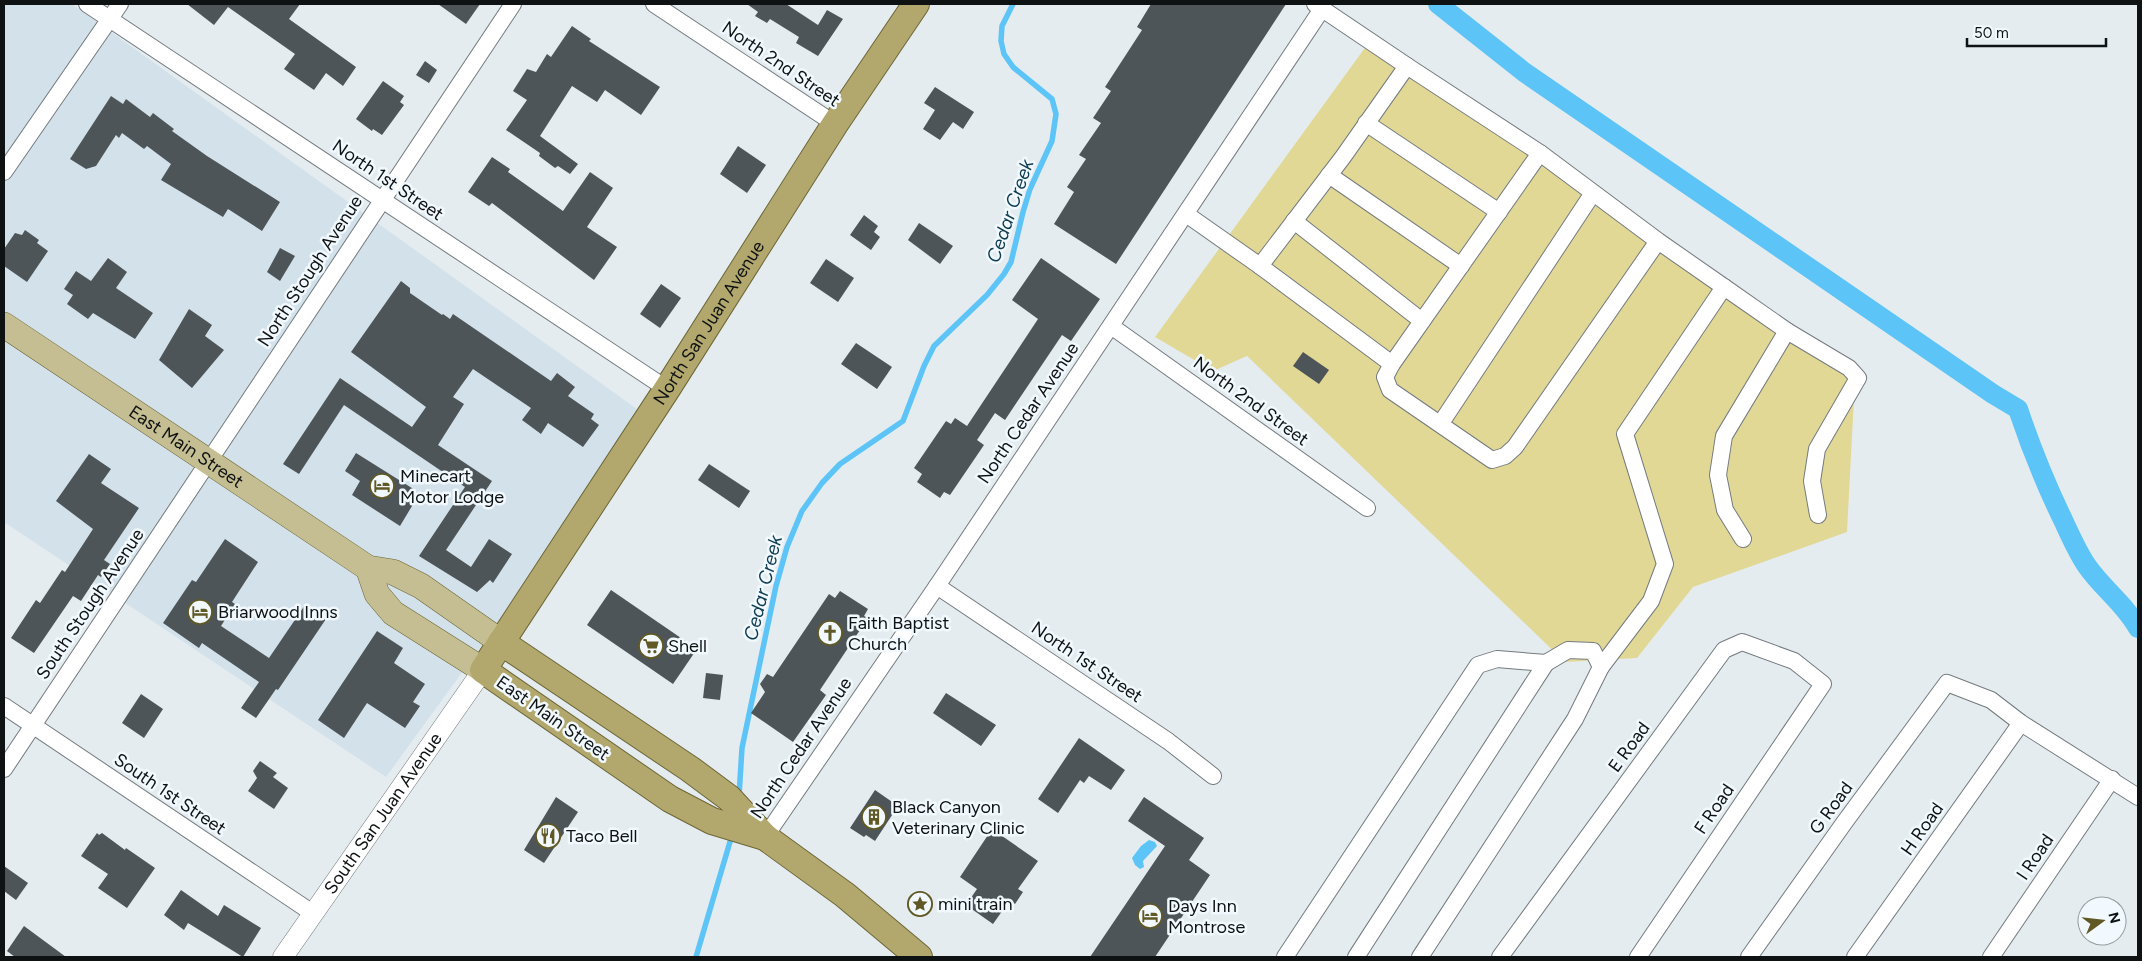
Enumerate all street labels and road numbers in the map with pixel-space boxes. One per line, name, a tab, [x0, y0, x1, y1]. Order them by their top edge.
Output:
street label: North 2nd Street	[718, 17, 844, 112]
street label: North 1st Street	[328, 135, 448, 225]
street label: North Stough Avenue	[253, 191, 367, 351]
street label: North San Juan Avenue	[648, 237, 769, 409]
street label: North Cedar Avenue	[973, 338, 1084, 488]
street label: North 2nd Street	[1189, 352, 1313, 450]
street label: East Main Street	[125, 401, 248, 493]
street label: South Stough Avenue	[31, 524, 149, 684]
street label: North 1st Street	[1027, 617, 1147, 707]
street label: East Main Street	[492, 671, 614, 765]
street label: North Cedar Avenue	[746, 673, 857, 823]
street label: E Road	[1603, 718, 1655, 776]
street label: South San Juan Avenue	[319, 728, 447, 898]
street label: South 1st Street	[110, 748, 230, 840]
street label: G Road	[1805, 777, 1857, 839]
street label: F Road	[1689, 780, 1739, 838]
street label: H Road	[1896, 798, 1948, 860]
street label: I Road	[2012, 830, 2058, 884]

